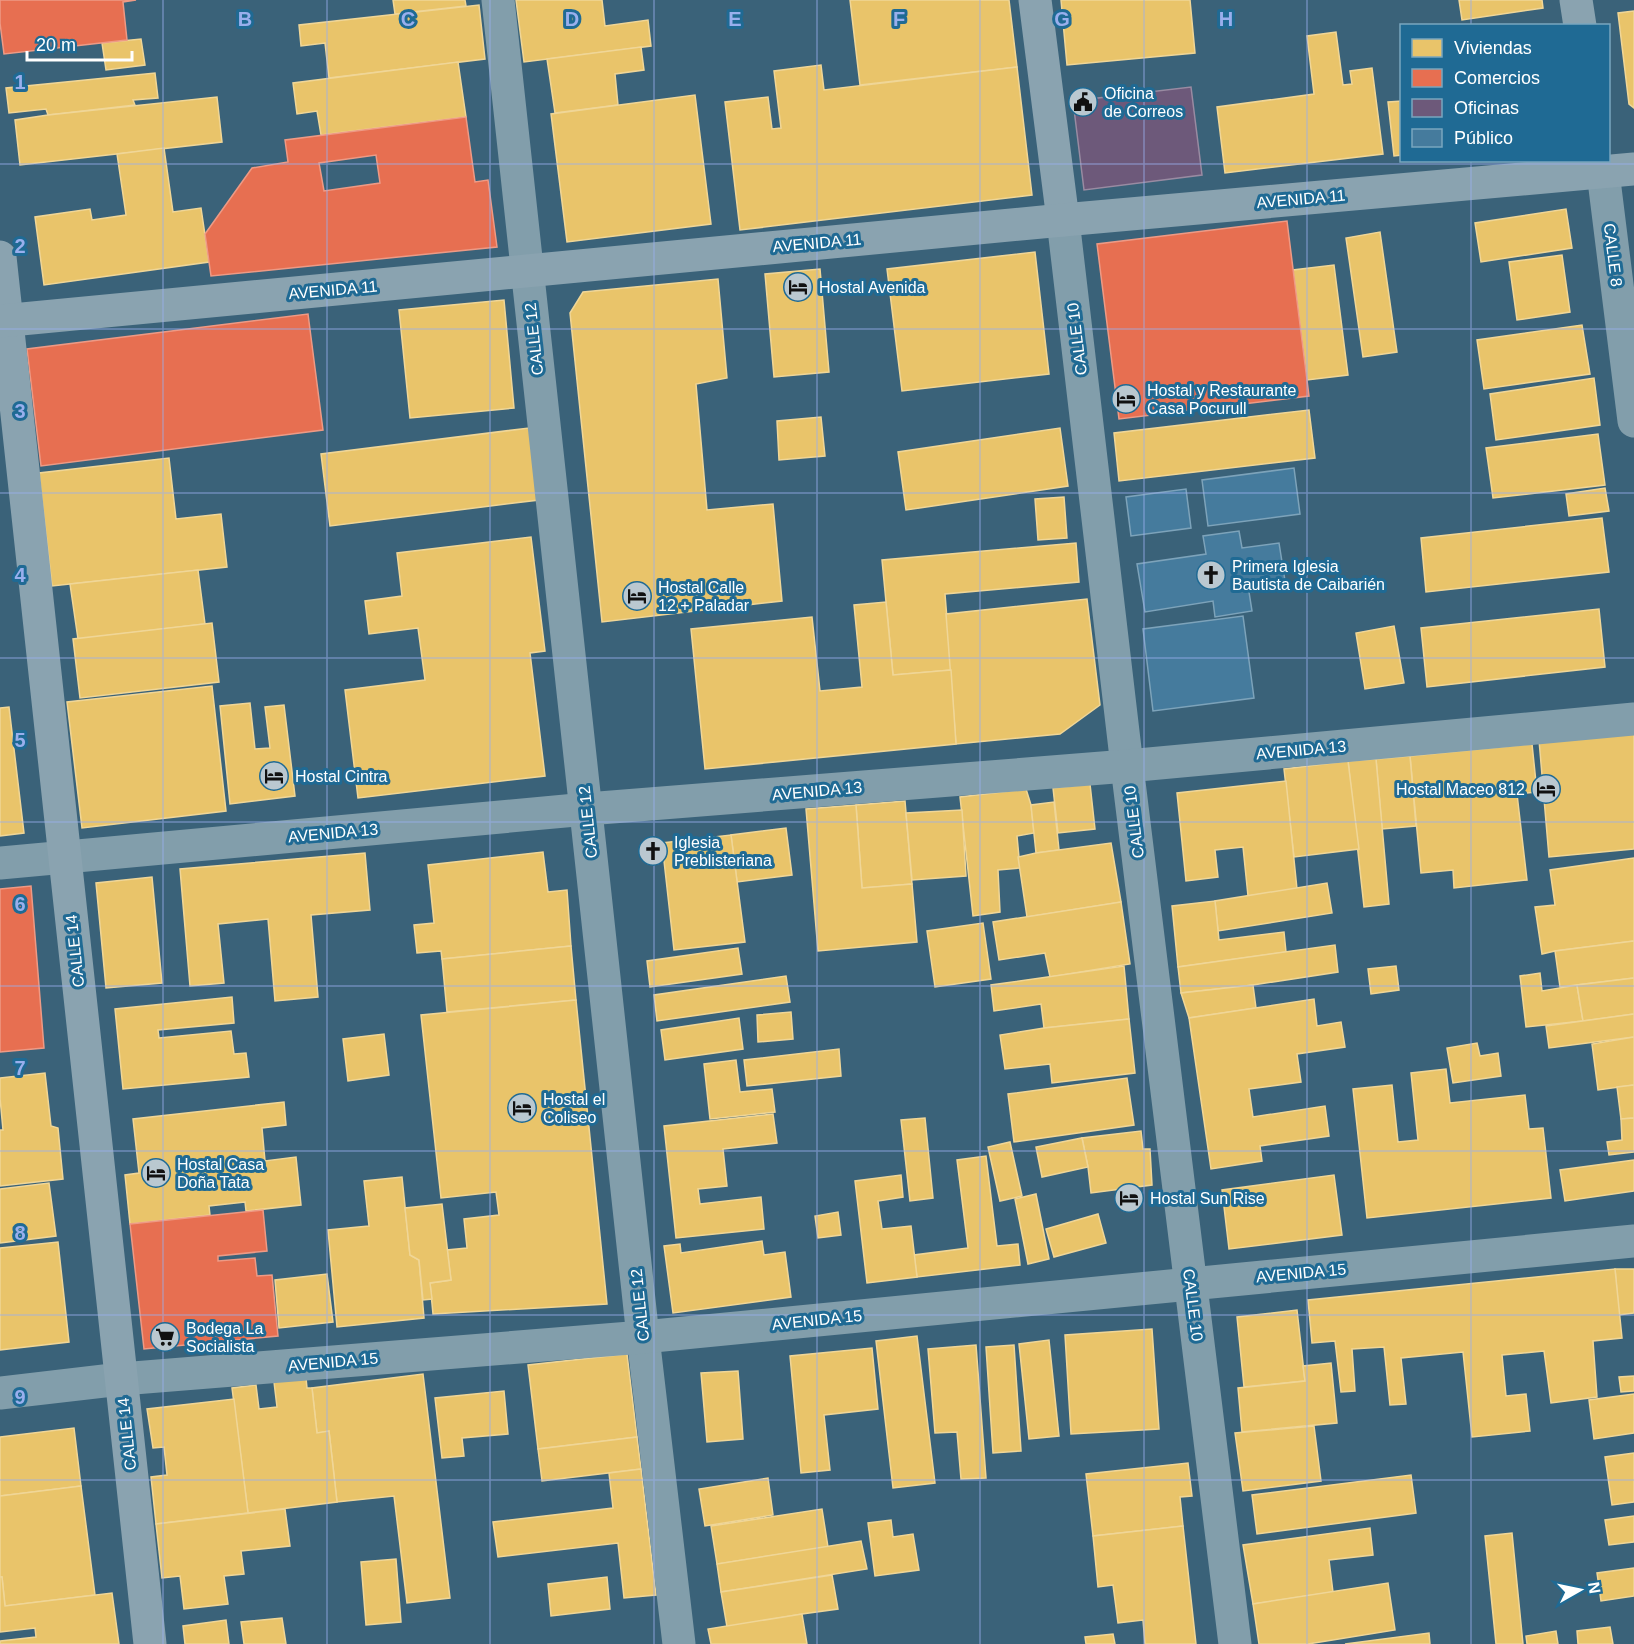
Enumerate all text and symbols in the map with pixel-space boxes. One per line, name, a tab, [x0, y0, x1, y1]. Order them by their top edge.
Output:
text: B	[238, 8, 252, 30]
text: C	[401, 8, 415, 30]
text: D	[565, 8, 579, 30]
text: E	[728, 8, 742, 30]
text: F	[893, 8, 905, 30]
text: G	[1054, 8, 1070, 30]
text: H	[1219, 8, 1233, 30]
scale bar	[27, 24, 132, 62]
legend	[1400, 24, 1610, 162]
text: 20 m	[36, 35, 76, 55]
text: Viviendas	[1454, 38, 1532, 58]
text: Comercios	[1454, 68, 1540, 88]
text: 1	[14, 71, 26, 93]
place label: Oficina de Correos	[1104, 85, 1183, 120]
public building icon: Oficina de Correos	[1067, 86, 1099, 118]
text: Oficinas	[1454, 98, 1519, 118]
text: Público	[1454, 128, 1513, 148]
street label: AVENIDA 11	[1256, 187, 1346, 211]
street label: CALLE 8	[1601, 222, 1625, 288]
street label: AVENIDA 11	[772, 231, 862, 255]
text: 2	[14, 235, 26, 257]
hotel icon: Hostal Avenida	[782, 271, 814, 303]
street label: AVENIDA 11	[288, 278, 378, 302]
place label: Hostal Avenida	[819, 279, 926, 296]
street label: CALLE 12	[522, 302, 546, 376]
street label: CALLE 10	[1064, 302, 1090, 376]
place label: Hostal y Restaurante Casa Pocurull	[1147, 382, 1297, 417]
hotel icon: Hostal y Restaurante Casa Pocurull	[1110, 383, 1142, 415]
text: 3	[14, 400, 26, 422]
place label: Primera Iglesia Bautista de Caibarién	[1232, 558, 1385, 593]
church icon: Primera Iglesia Bautista de Caibarién	[1195, 559, 1227, 591]
text: 4	[14, 564, 26, 586]
place label: Hostal Calle 12 + Paladar	[658, 579, 750, 614]
hotel icon: Hostal Calle 12 + Paladar	[621, 580, 653, 612]
text: 5	[14, 729, 26, 751]
street label: AVENIDA 13	[1255, 738, 1347, 762]
hotel icon: Hostal Cintra	[258, 760, 290, 792]
place label: Hostal Cintra	[295, 768, 388, 785]
hotel icon: Hostal Maceo 812	[1530, 773, 1562, 805]
street label: AVENIDA 13	[771, 779, 863, 803]
place label: Hostal Maceo 812	[1396, 781, 1525, 798]
street label: CALLE 12	[576, 785, 600, 859]
street label: CALLE 10	[1121, 785, 1147, 859]
street label: AVENIDA 13	[287, 821, 379, 845]
place label: Iglesia Preblisteriana	[674, 834, 772, 869]
church icon: Iglesia Preblisteriana	[637, 835, 669, 867]
text: 6	[14, 893, 26, 915]
street label: CALLE 14	[63, 914, 87, 988]
text: 7	[14, 1057, 26, 1079]
place label: Hostal el Coliseo	[543, 1091, 605, 1126]
hotel icon: Hostal el Coliseo	[506, 1092, 538, 1124]
place label: Hostal Casa Doña Tata	[177, 1156, 264, 1191]
hotel icon: Hostal Casa Doña Tata	[140, 1157, 172, 1189]
hotel icon: Hostal Sun Rise	[1113, 1182, 1145, 1214]
place label: Hostal Sun Rise	[1150, 1190, 1265, 1207]
text: 8	[14, 1222, 26, 1244]
street label: AVENIDA 15	[1255, 1261, 1347, 1285]
street label: CALLE 12	[628, 1268, 652, 1342]
street label: CALLE 10	[1180, 1268, 1206, 1342]
street label: AVENIDA 15	[771, 1307, 863, 1333]
place label: Bodega La Socialista	[186, 1320, 264, 1355]
supermarket icon: Bodega La Socialista	[149, 1321, 181, 1353]
street label: AVENIDA 15	[287, 1350, 379, 1374]
text: 9	[14, 1386, 26, 1408]
street label: CALLE 14	[115, 1397, 139, 1471]
north arrow	[1550, 1560, 1610, 1620]
text: N	[1585, 1581, 1604, 1595]

